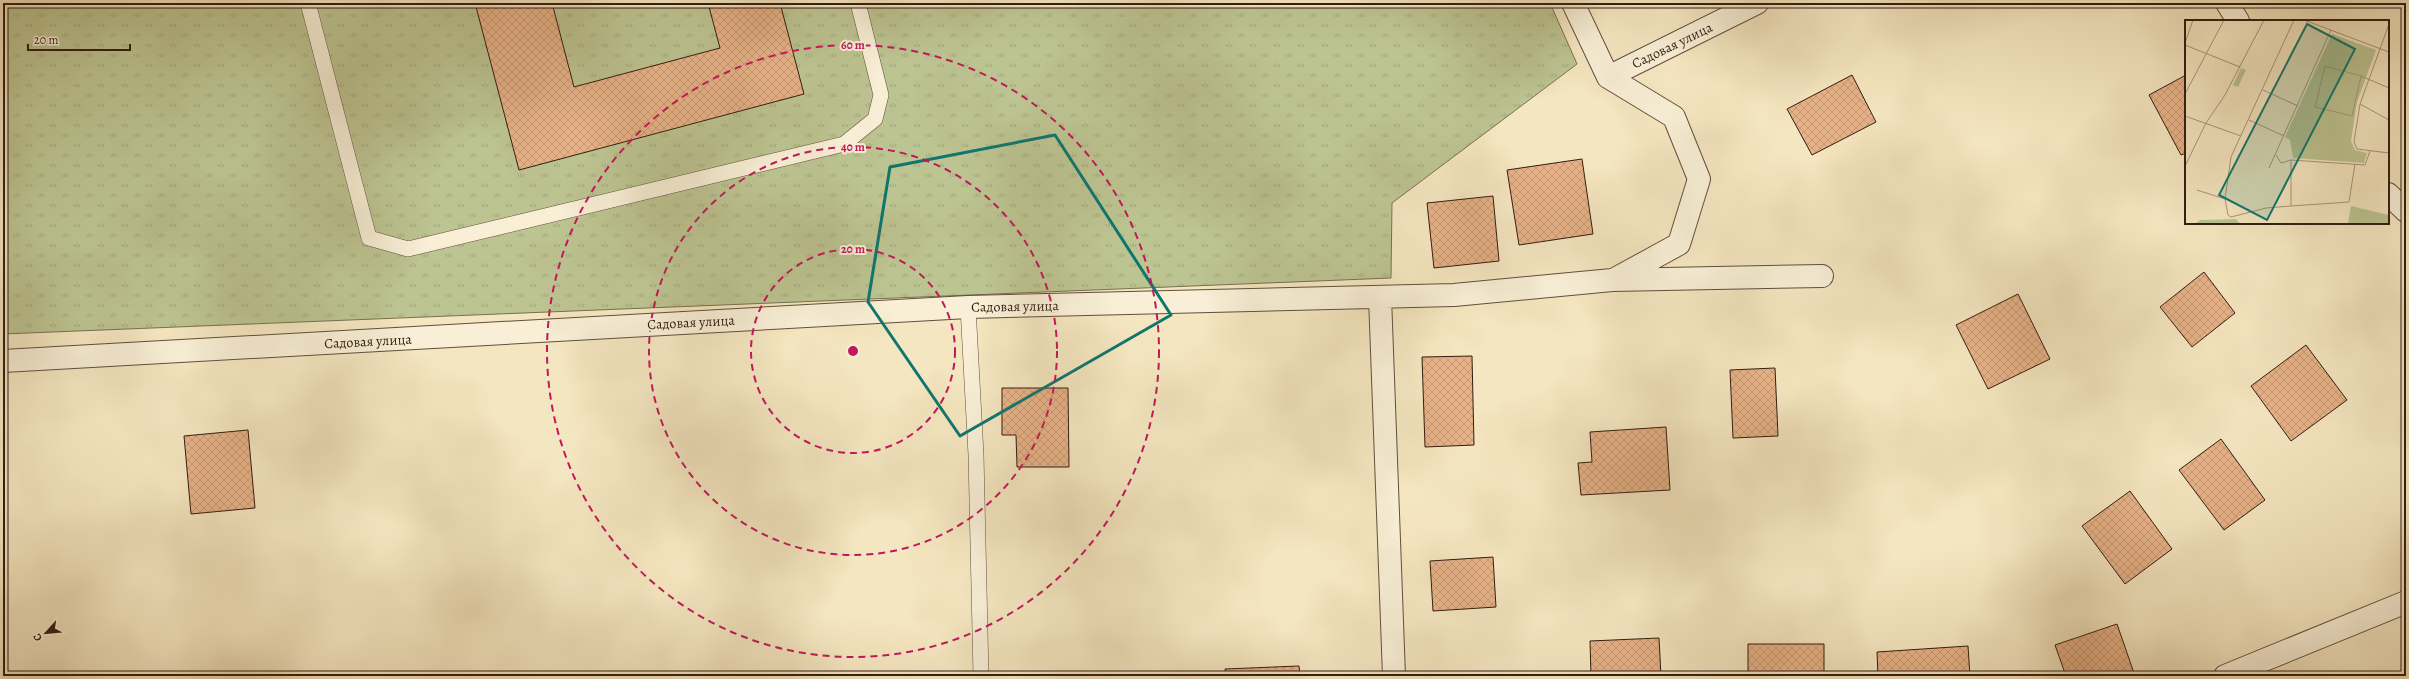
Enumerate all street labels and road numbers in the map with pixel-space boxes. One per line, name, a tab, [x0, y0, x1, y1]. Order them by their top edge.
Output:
street label: Садовая улица	[1629, 17, 1716, 73]
street label: Садовая улица	[971, 296, 1059, 317]
street label: Садовая улица	[647, 311, 736, 334]
street label: Садовая улица	[324, 330, 413, 353]

